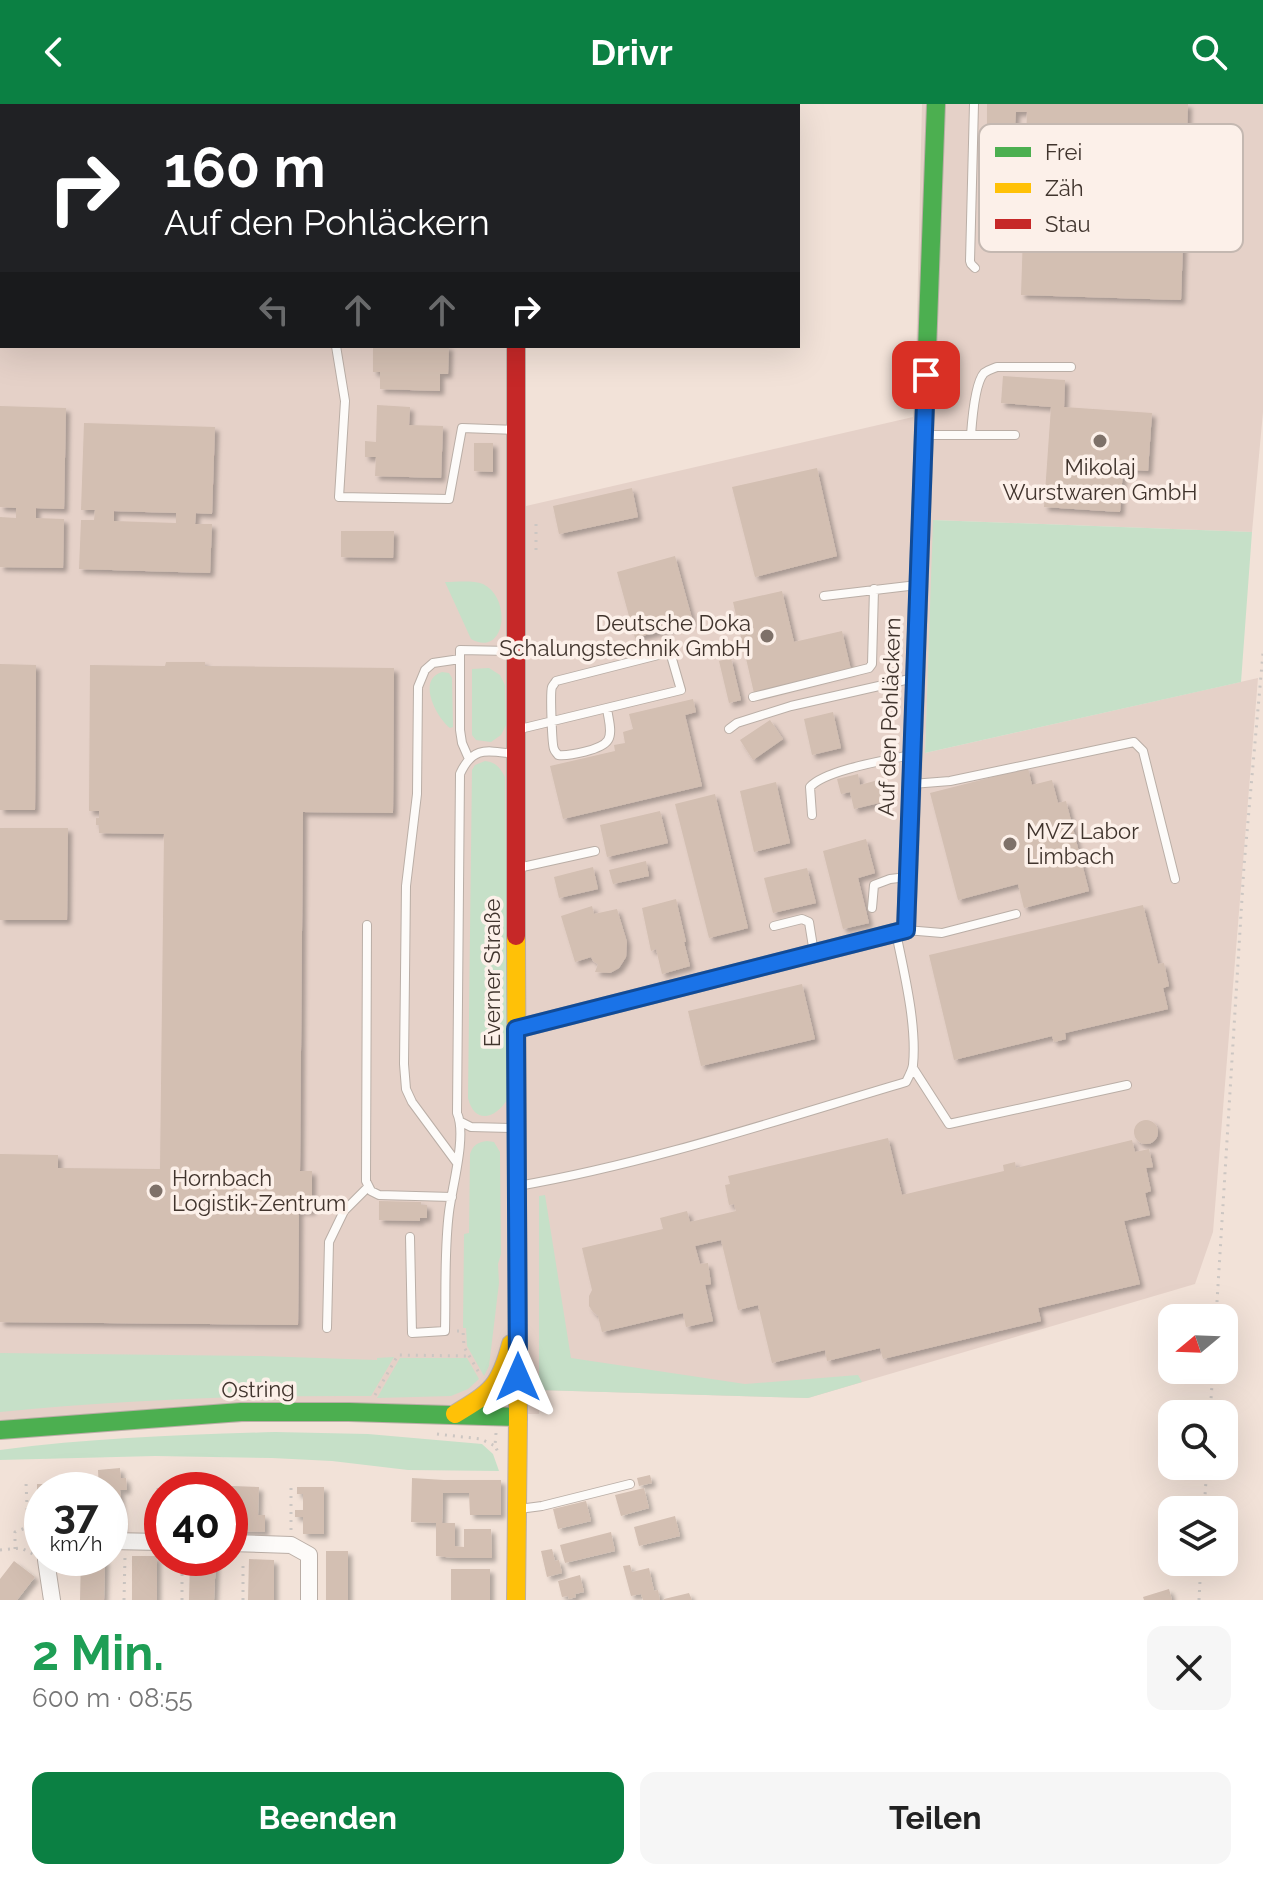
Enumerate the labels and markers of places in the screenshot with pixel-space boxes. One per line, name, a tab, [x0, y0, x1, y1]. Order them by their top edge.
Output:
pin	[892, 341, 960, 409]
marker: Mikolaj Wurstwaren GmbH	[1091, 432, 1109, 450]
place label: Mikolaj Wurstwaren GmbH	[1003, 454, 1197, 505]
place label: Deutsche Doka Schalungstechnik GmbH	[499, 610, 751, 661]
marker: Deutsche Doka Schalungstechnik GmbH	[758, 627, 776, 645]
place label: MVZ Labor Limbach	[1026, 818, 1139, 869]
marker: MVZ Labor Limbach	[1001, 835, 1019, 853]
place label: Hornbach Logistik-Zentrum	[172, 1165, 346, 1216]
marker: Hornbach Logistik-Zentrum	[147, 1182, 165, 1200]

